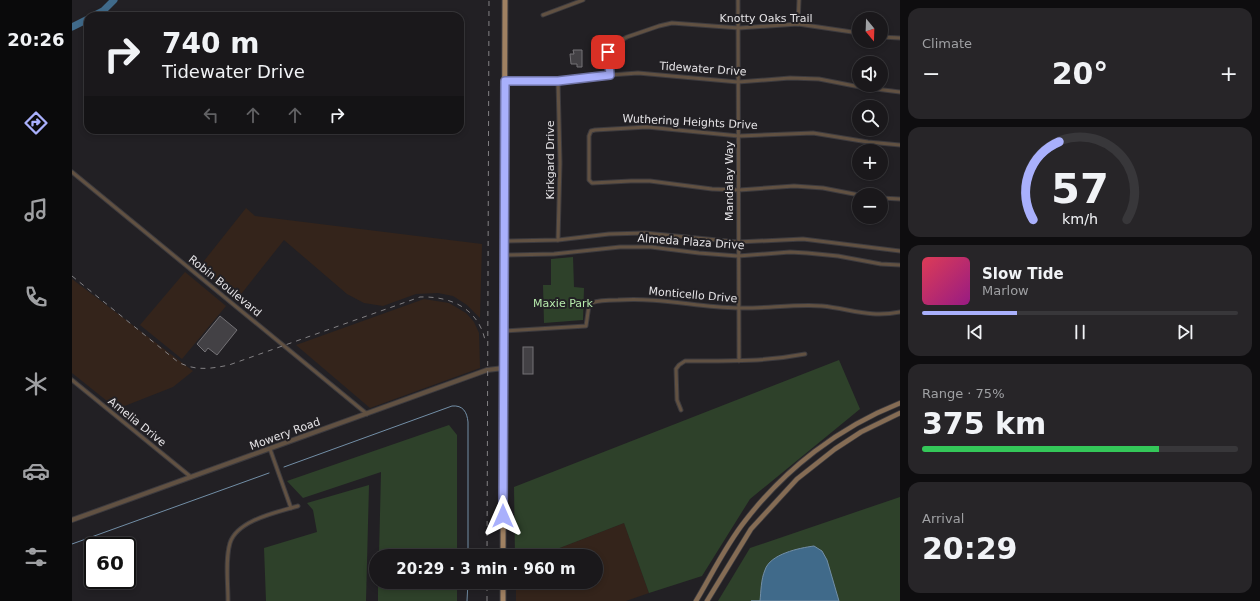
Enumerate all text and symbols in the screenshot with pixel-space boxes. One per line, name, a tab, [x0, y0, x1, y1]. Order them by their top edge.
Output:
street label: Knotty Oaks Trail	[719, 12, 813, 25]
north arrow	[852, 12, 888, 48]
map controls	[852, 12, 888, 224]
text: 740 m	[162, 27, 259, 60]
icon: right	[96, 28, 148, 80]
text: 20:26	[7, 29, 65, 50]
pin	[591, 35, 625, 69]
text: Climate	[922, 36, 972, 51]
icon: arrive	[597, 41, 619, 63]
button: sound	[852, 56, 888, 92]
text: 20°	[1052, 56, 1108, 91]
street label: Tidewater Drive	[658, 59, 747, 79]
text: Tidewater Drive	[162, 61, 305, 82]
text: −	[922, 61, 940, 86]
text: +	[1220, 61, 1238, 86]
button: search	[852, 100, 888, 136]
icon: left	[200, 104, 222, 126]
icon: ahead	[242, 104, 264, 126]
icon: ahead	[284, 104, 306, 126]
icon: right	[326, 104, 348, 126]
icon: directions	[22, 109, 50, 137]
street label: Wuthering Heights Drive	[622, 112, 758, 132]
street label: Kirkgard Drive	[544, 120, 557, 200]
street label: Mandalay Way	[723, 140, 736, 221]
button: +	[852, 144, 888, 180]
text: 57	[1051, 164, 1109, 213]
button: −	[852, 188, 888, 224]
icon: music	[22, 196, 50, 224]
text: km/h	[1062, 210, 1098, 226]
street label: Almeda Plaza Drive	[637, 232, 745, 252]
street label: Robin Boulevard	[186, 253, 264, 319]
text: Slow Tide	[982, 265, 1064, 283]
icon: phone	[22, 283, 50, 311]
text: Marlow	[982, 283, 1029, 298]
street label: Monticello Drive	[648, 285, 738, 305]
park label: Maxie Park	[533, 297, 594, 310]
icon: previous	[964, 321, 986, 343]
icon: pause	[1069, 321, 1091, 343]
icon: next	[1174, 321, 1196, 343]
icon: climate	[22, 370, 50, 398]
text: Range · 75%	[922, 386, 1005, 401]
street label: Amelia Drive	[105, 395, 169, 449]
text: 375 km	[922, 406, 1046, 441]
street label: Mowery Road	[248, 415, 322, 453]
icon: car	[22, 457, 50, 485]
position arrow	[482, 495, 524, 537]
text: Arrival	[922, 511, 964, 526]
text: 20:29	[922, 531, 1018, 566]
speed limit sign: 60	[84, 537, 136, 589]
icon: filters	[22, 543, 50, 571]
text: 20:29 · 3 min · 960 m	[396, 560, 576, 578]

